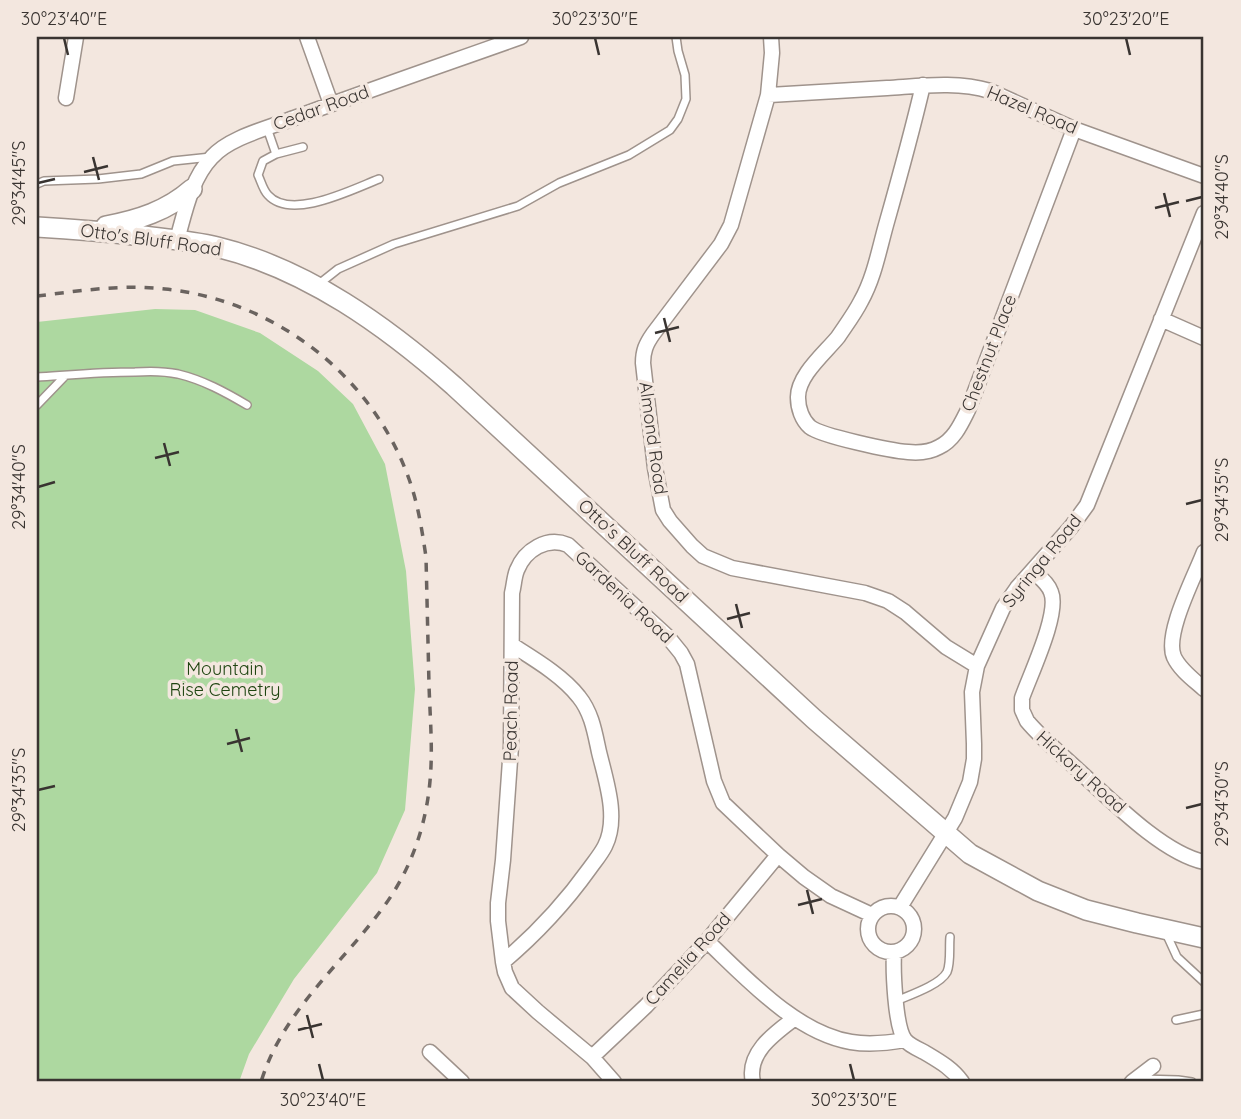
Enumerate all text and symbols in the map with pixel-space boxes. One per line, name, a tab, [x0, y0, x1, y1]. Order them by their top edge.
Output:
text: 30°23'40"E	[21, 7, 107, 30]
text: 30°23'30"E	[552, 7, 638, 30]
text: 30°23'20"E	[1083, 7, 1169, 30]
street label: Cedar Road	[270, 80, 372, 135]
street label: Hazel Road	[983, 80, 1081, 139]
text: 29°34'45"S	[7, 141, 30, 225]
text: 29°34'40"S	[1210, 154, 1233, 240]
street label: Otto's Bluff Road	[79, 218, 223, 261]
street label: Chestnut Place	[956, 291, 1021, 415]
street label: Almond Road	[634, 380, 673, 496]
text: 29°34'40"S	[7, 444, 30, 530]
text: 29°34'35"S	[1210, 458, 1233, 542]
street label: Otto's Bluff Road	[574, 494, 693, 607]
street label: Syringa Road	[997, 509, 1086, 612]
street label: Gardenia Road	[570, 545, 678, 648]
park label: Mountain Rise Cemetry	[169, 657, 281, 701]
street label: Peach Road	[498, 660, 523, 762]
street label: Hickory Road	[1032, 725, 1131, 818]
text: 29°34'35"S	[7, 748, 30, 832]
text: 29°34'30"S	[1210, 761, 1233, 847]
street label: Camelia Road	[640, 907, 736, 1010]
text: 30°23'40"E	[280, 1088, 366, 1111]
text: 30°23'30"E	[811, 1088, 897, 1111]

